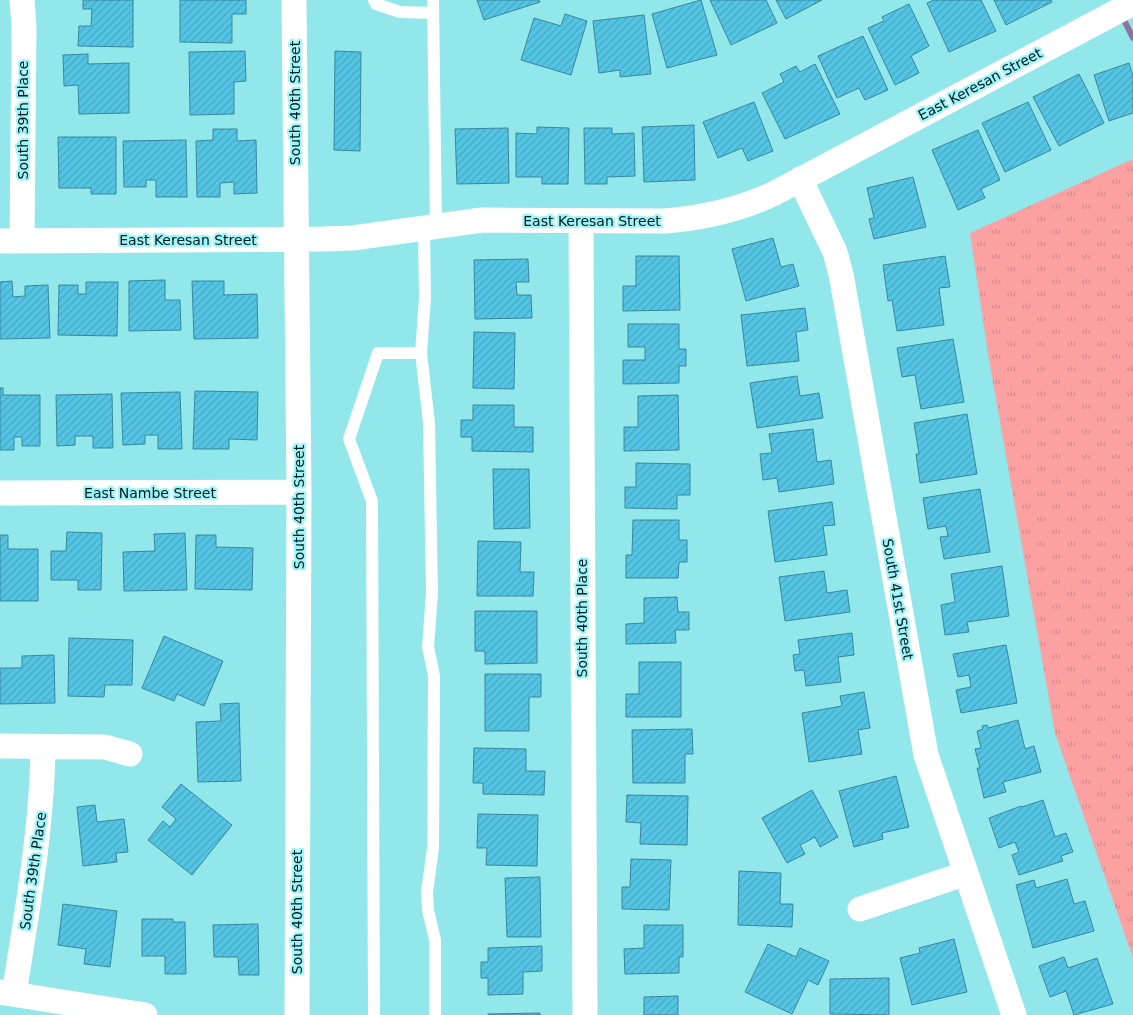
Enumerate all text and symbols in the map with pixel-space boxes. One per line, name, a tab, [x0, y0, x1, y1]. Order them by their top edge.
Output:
street label: South 40th Street	[287, 40, 303, 165]
street label: East Keresan Street	[916, 44, 1045, 123]
street label: South 39th Place	[15, 61, 31, 180]
street label: East Keresan Street	[523, 213, 661, 229]
street label: East Keresan Street	[119, 232, 257, 248]
street label: South 40th Street	[291, 444, 307, 569]
street label: East Nambe Street	[84, 485, 216, 501]
street label: South 41st Street	[879, 537, 917, 661]
street label: South 40th Place	[574, 559, 590, 678]
street label: South 39th Place	[17, 811, 49, 931]
street label: South 40th Street	[289, 849, 305, 974]

